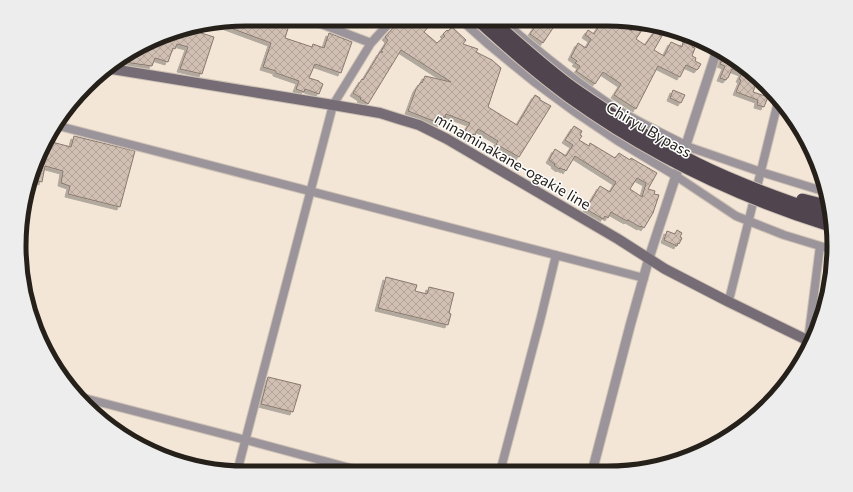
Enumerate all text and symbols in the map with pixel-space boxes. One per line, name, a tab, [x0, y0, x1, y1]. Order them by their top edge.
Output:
street label: Chiryu Bypass	[603, 97, 695, 161]
street label: minaminakane-ogakie line	[432, 109, 594, 213]

